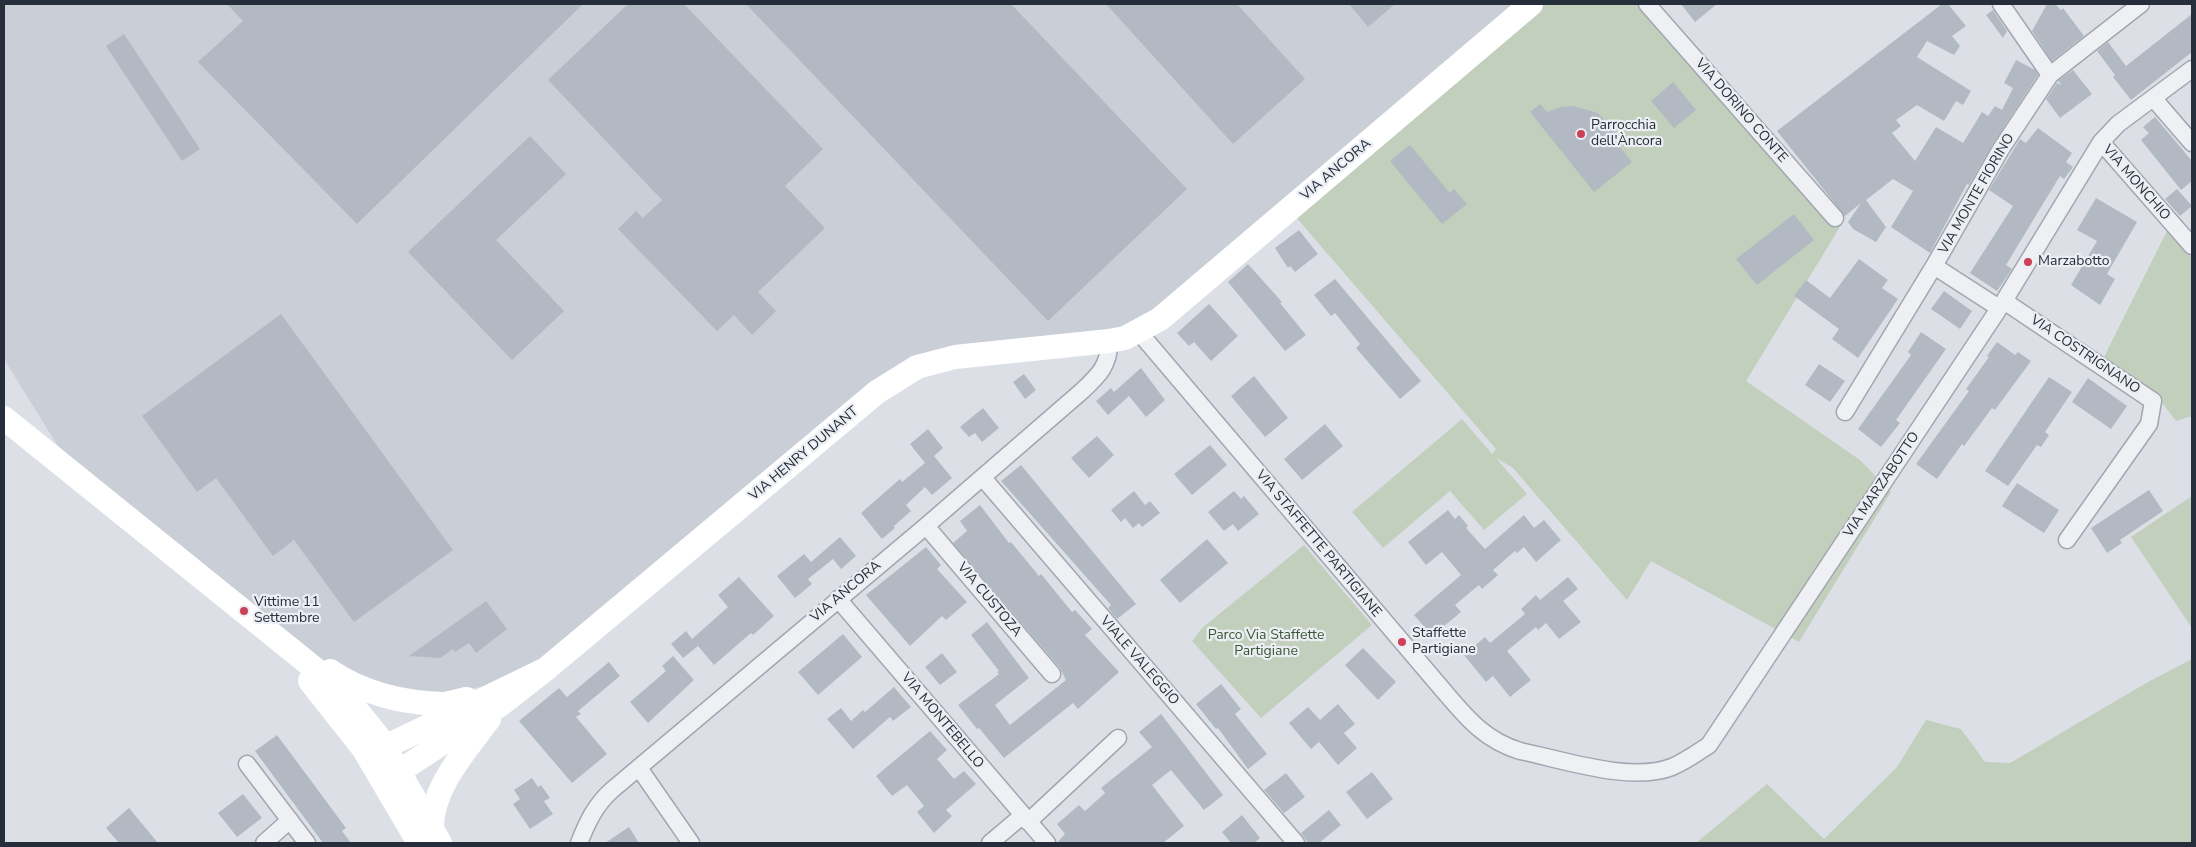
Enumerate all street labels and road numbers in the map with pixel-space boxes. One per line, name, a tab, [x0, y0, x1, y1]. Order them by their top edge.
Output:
street label: VIA DORINO CONTE	[1691, 55, 1791, 167]
street label: VIA MONTE FIORINO	[1936, 131, 2018, 257]
street label: VIA ANCORA	[1297, 136, 1375, 204]
street label: VIA MONCHIO	[2099, 142, 2173, 224]
street label: VIA COSTRIGNANO	[2027, 312, 2143, 398]
street label: VIA HENRY DUNANT	[746, 403, 862, 505]
street label: VIA MARZABOTTO	[1840, 429, 1924, 541]
street label: VIA STAFFETTE PARTIGIANE	[1252, 467, 1384, 621]
street label: VIA ANCORA	[807, 558, 885, 626]
street label: VIA CUSTOZA	[953, 559, 1025, 641]
street label: VIALE VALEGGIO	[1096, 613, 1182, 709]
street label: VIA MONTEBELLO	[897, 670, 987, 772]

